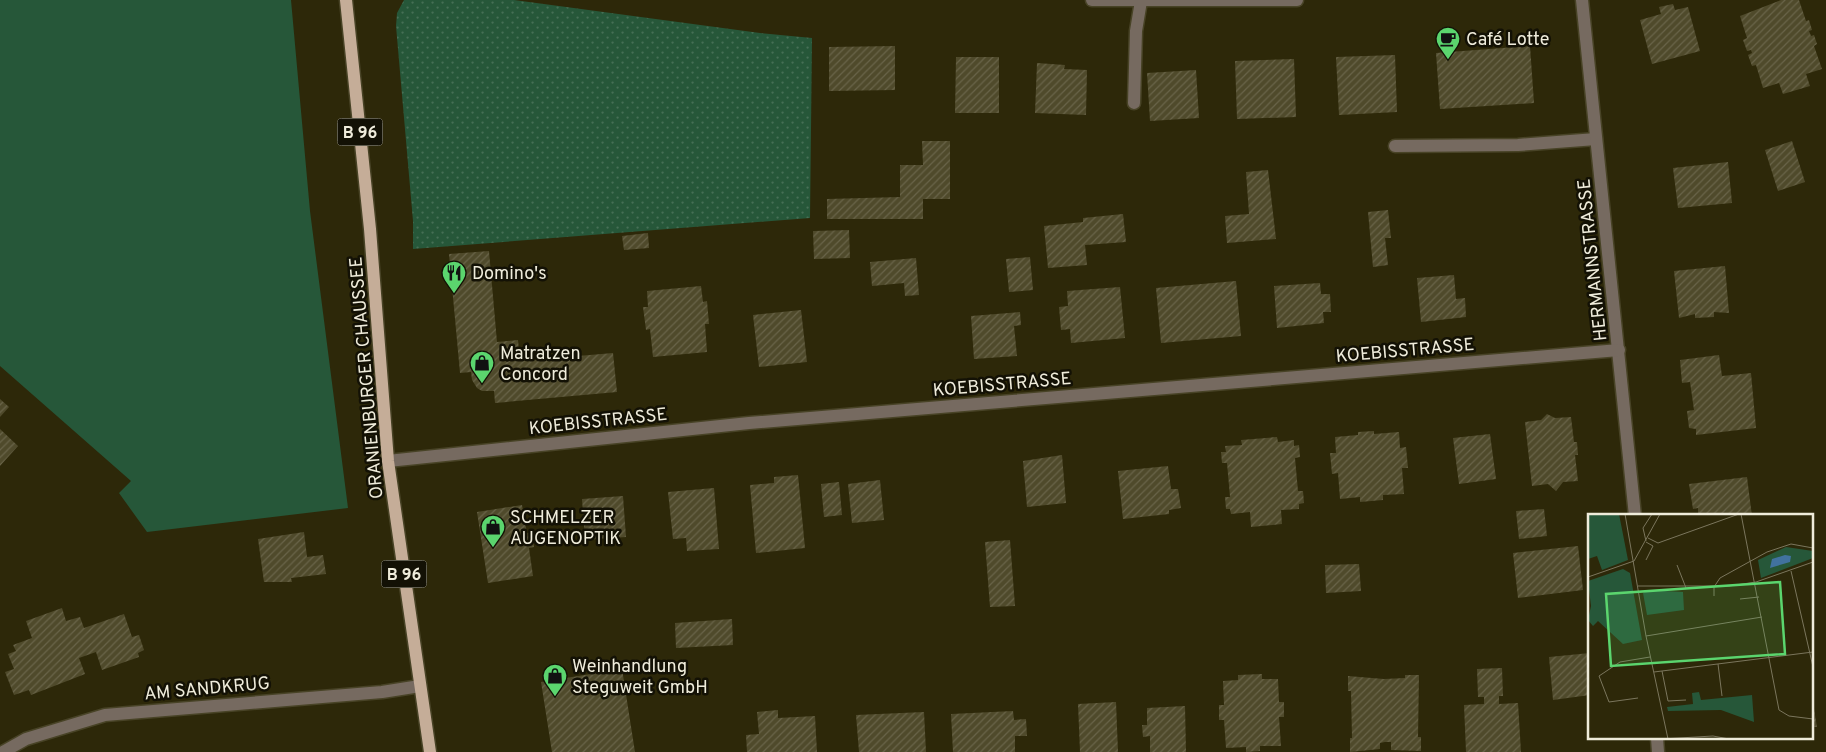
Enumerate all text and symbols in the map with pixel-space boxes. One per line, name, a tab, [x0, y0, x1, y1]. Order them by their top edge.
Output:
cafe icon: Café Lotte	[1435, 26, 1461, 60]
place label: Café Lotte	[1466, 29, 1549, 52]
road number: B 96	[338, 118, 382, 146]
street label: HERMANNSTRASSE	[1574, 178, 1613, 342]
street label: ORANIENBURGER CHAUSSEE	[345, 256, 390, 500]
restaurant icon: Domino's	[441, 260, 467, 294]
place label: Domino's	[472, 263, 547, 286]
street label: KOEBISSTRASSE	[1335, 334, 1475, 369]
place label: Matratzen Concord	[500, 343, 581, 387]
shop icon: Matratzen Concord	[469, 350, 495, 384]
street label: KOEBISSTRASSE	[932, 368, 1072, 403]
street label: KOEBISSTRASSE	[528, 404, 669, 441]
place label: SCHMELZER AUGENOPTIK	[510, 507, 621, 551]
shop icon: SCHMELZER AUGENOPTIK	[480, 514, 506, 548]
inset map	[1588, 514, 1814, 740]
road number: B 96	[382, 560, 426, 588]
place label: Weinhandlung Steguweit GmbH	[572, 656, 708, 700]
shop icon: Weinhandlung Steguweit GmbH	[542, 663, 568, 697]
street label: AM SANDKRUG	[143, 673, 271, 706]

